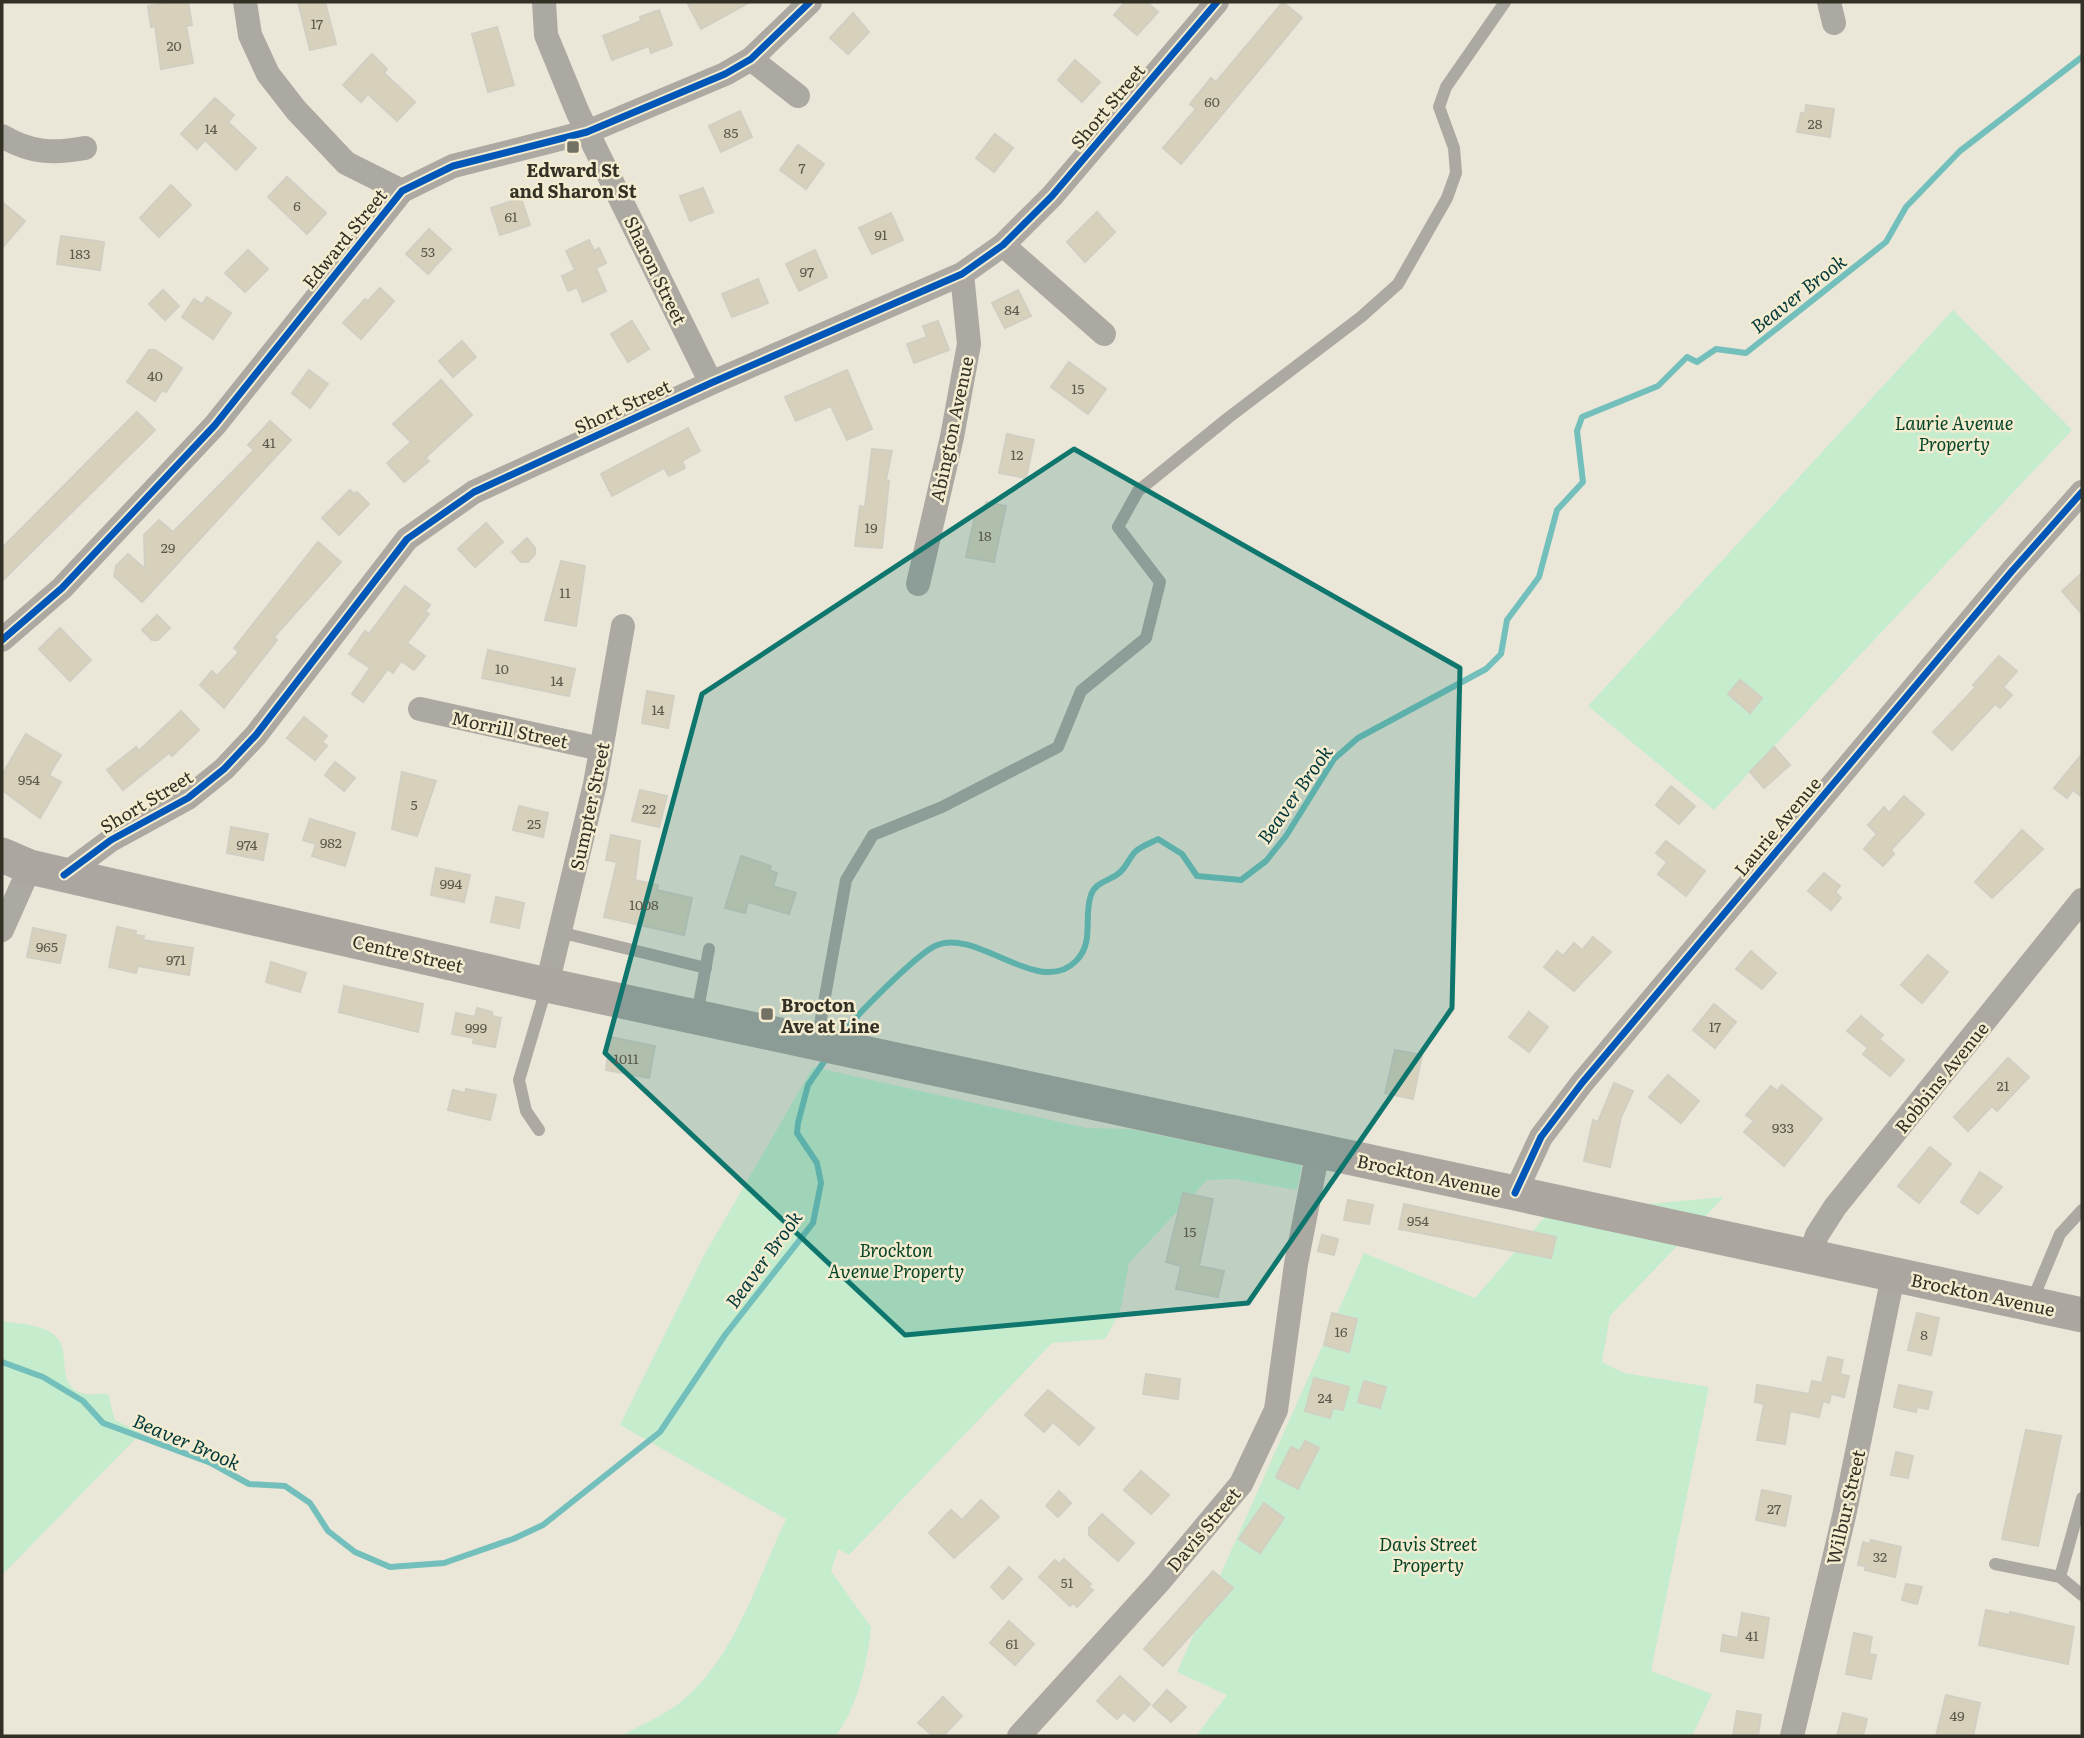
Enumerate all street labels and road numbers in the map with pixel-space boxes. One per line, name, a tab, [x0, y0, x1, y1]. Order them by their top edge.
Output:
street label: Short Street	[1063, 57, 1151, 154]
street label: Edward Street	[295, 182, 393, 294]
street label: Sharon Street	[618, 211, 694, 330]
street label: Abington Avenue	[922, 354, 980, 504]
street label: Short Street	[569, 372, 675, 440]
street label: Morrill Street	[449, 704, 571, 755]
street label: Sumpter Street	[562, 739, 616, 872]
street label: Short Street	[95, 762, 198, 839]
street label: Laurie Avenue	[1727, 770, 1827, 882]
street label: Centre Street	[350, 927, 467, 979]
street label: Robbins Avenue	[1888, 1015, 1994, 1139]
street label: Brockton Avenue	[1354, 1147, 1504, 1203]
street label: Brockton Avenue	[1908, 1266, 2058, 1322]
street label: Wilbur Street	[1819, 1446, 1871, 1567]
street label: Davis Street	[1160, 1480, 1247, 1577]

